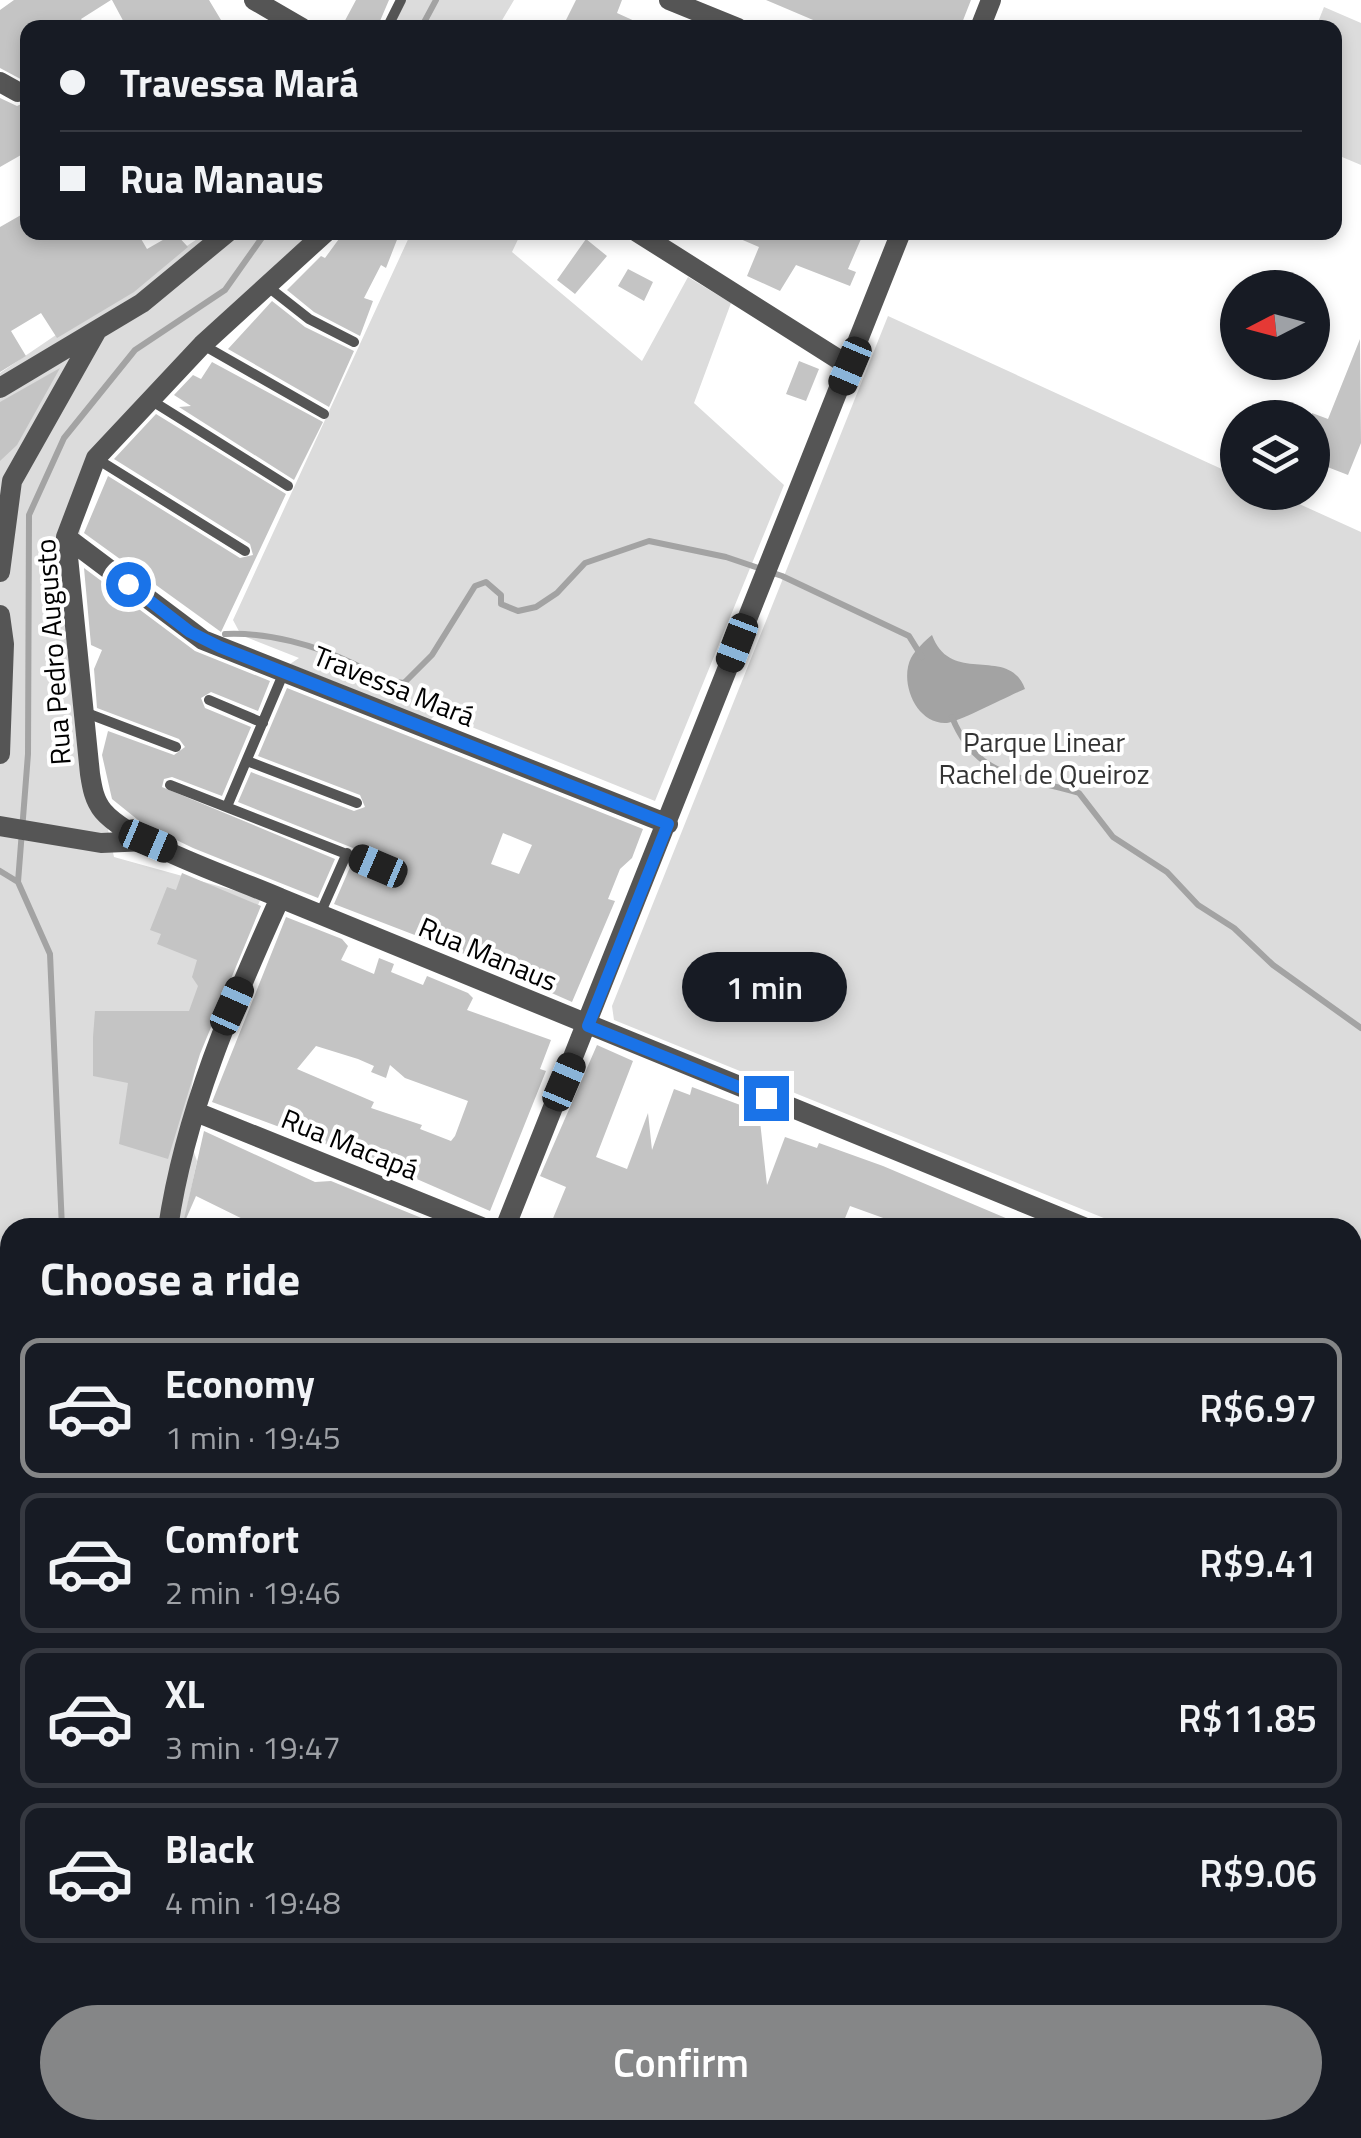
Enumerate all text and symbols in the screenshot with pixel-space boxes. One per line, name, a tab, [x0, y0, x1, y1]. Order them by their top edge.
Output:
text: Travessa Mará	[120, 54, 359, 112]
text: Rua Manaus	[120, 150, 324, 208]
north arrow	[1220, 270, 1330, 380]
map controls	[1220, 270, 1330, 510]
car	[824, 333, 876, 399]
button: layers	[1220, 400, 1330, 510]
street label: Rua Pedro Augusto	[23, 538, 82, 766]
route start	[106, 562, 151, 607]
car	[712, 610, 762, 676]
street label: Travessa Mará	[307, 634, 481, 737]
park label: Parque Linear Rachel de Queiroz	[939, 720, 1149, 795]
car	[115, 815, 181, 867]
car	[345, 840, 411, 892]
street label: Rua Manaus	[412, 905, 564, 1002]
callout: 1 min	[684, 953, 848, 1023]
text: 1 min	[726, 963, 803, 1011]
car	[206, 972, 258, 1040]
car	[538, 1049, 590, 1115]
route end	[744, 1076, 789, 1121]
street label: Rua Macapá	[275, 1096, 425, 1191]
text: Choose a ride	[40, 1244, 300, 1312]
text: Economy	[165, 1355, 315, 1413]
icon: car	[45, 1363, 135, 1453]
text: R$6.97	[1199, 1379, 1317, 1437]
text: 1 min · 19:45	[165, 1413, 341, 1461]
text: Comfort	[165, 1510, 299, 1568]
icon: car	[45, 1518, 135, 1608]
text: R$9.41	[1199, 1534, 1317, 1592]
text: 2 min · 19:46	[165, 1568, 341, 1616]
text: XL	[165, 1665, 205, 1723]
icon: car	[45, 1673, 135, 1763]
text: R$11.85	[1178, 1689, 1317, 1747]
text: 3 min · 19:47	[165, 1723, 341, 1771]
text: Black	[165, 1820, 254, 1878]
icon: car	[45, 1828, 135, 1918]
text: R$9.06	[1199, 1844, 1317, 1902]
text: 4 min · 19:48	[165, 1878, 341, 1926]
button: Confirm	[40, 2005, 1322, 2120]

